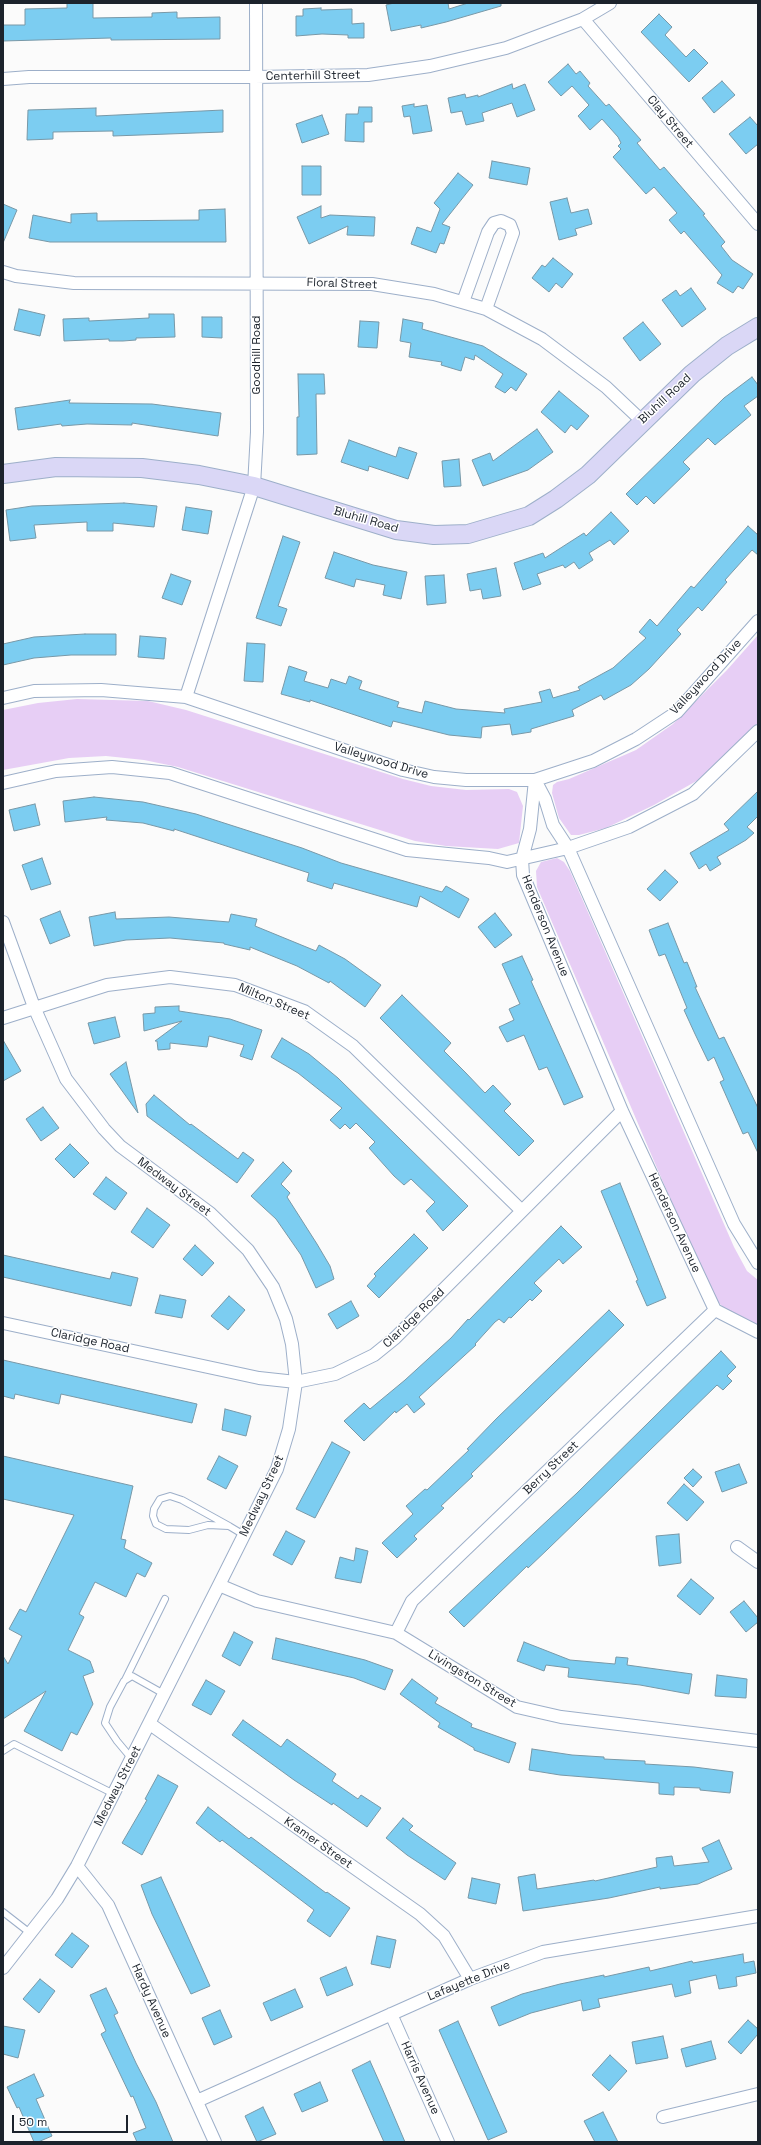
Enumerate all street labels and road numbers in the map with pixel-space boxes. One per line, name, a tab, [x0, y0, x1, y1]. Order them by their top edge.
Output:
street label: Centerhill Street	[265, 68, 361, 84]
street label: Clay Street	[644, 93, 696, 151]
street label: Floral Street	[306, 276, 378, 292]
street label: Goodhill Road	[250, 315, 264, 395]
street label: Bluhill Road	[636, 371, 694, 427]
street label: Bluhill Road	[332, 504, 400, 536]
street label: Valleywood Drive	[667, 636, 745, 718]
street label: Valleywood Drive	[332, 740, 430, 782]
street label: Henderson Avenue	[518, 873, 572, 979]
street label: Milton Street	[236, 981, 312, 1023]
street label: Medway Street	[134, 1155, 214, 1219]
street label: Henderson Avenue	[645, 1171, 703, 1275]
street label: Claridge Road	[380, 1285, 448, 1351]
street label: Claridge Road	[49, 1326, 131, 1356]
street label: Berry Street	[520, 1438, 582, 1498]
street label: Medway Street	[237, 1453, 287, 1539]
street label: Livingston Street	[425, 1647, 519, 1711]
street label: Medway Street	[91, 1743, 145, 1829]
street label: Kramer Street	[281, 1814, 355, 1872]
street label: Lafayette Drive	[426, 1958, 512, 2004]
street label: Hardy Avenue	[128, 1962, 174, 2040]
street label: Harris Avenue	[397, 2039, 443, 2117]

